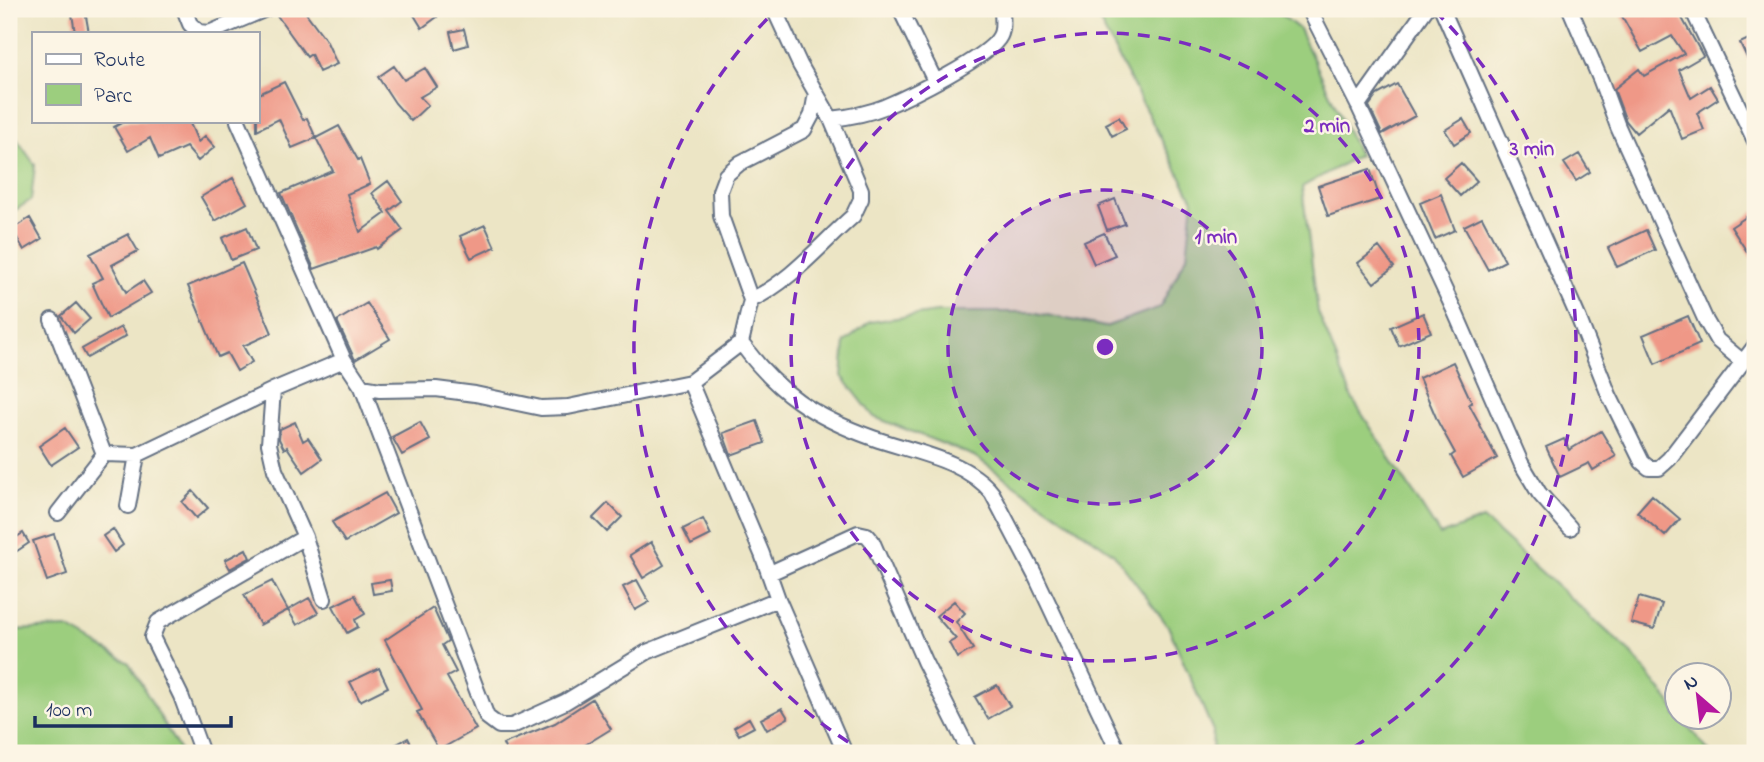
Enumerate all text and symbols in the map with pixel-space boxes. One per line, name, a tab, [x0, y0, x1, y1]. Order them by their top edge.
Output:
legend	[32, 32, 259, 122]
text: Route	[94, 46, 146, 76]
text: Parc	[94, 82, 133, 112]
text: 2 min	[1303, 112, 1350, 142]
text: 3 min	[1509, 135, 1554, 165]
text: 1 min	[1195, 223, 1237, 253]
centre of rings	[1093, 335, 1117, 359]
north arrow	[1662, 660, 1732, 730]
text: N	[1679, 668, 1703, 698]
scale bar	[35, 685, 231, 729]
text: 100 m	[46, 696, 92, 726]

